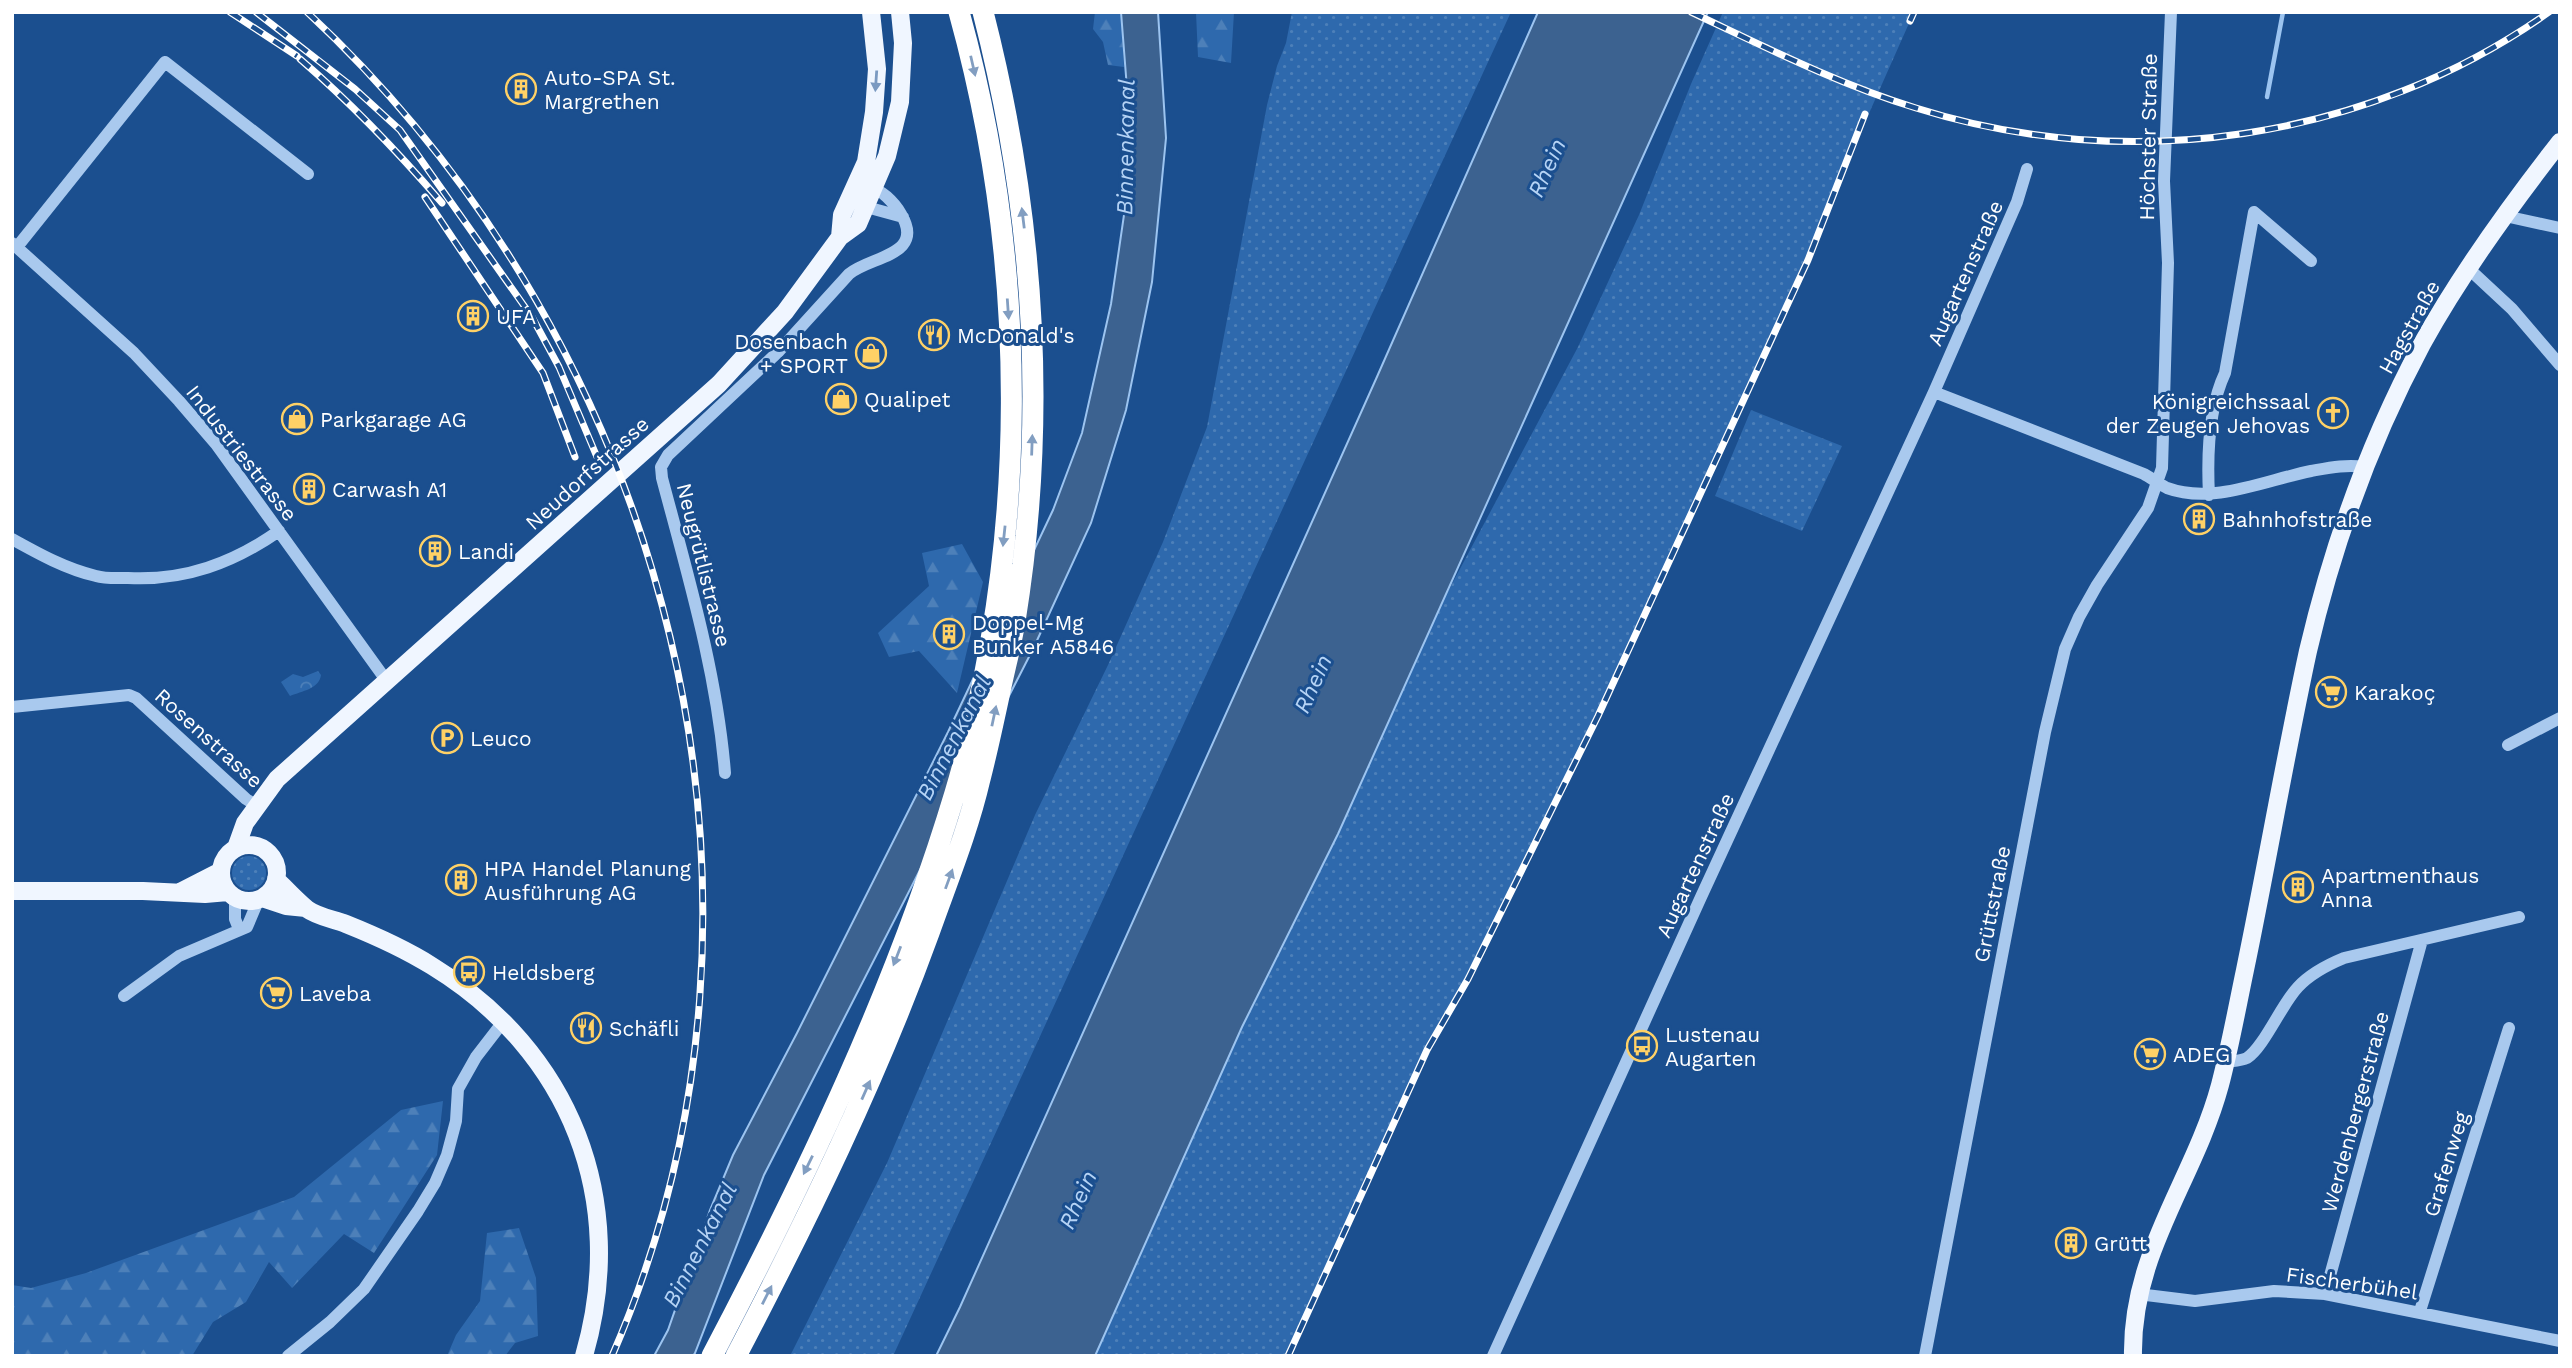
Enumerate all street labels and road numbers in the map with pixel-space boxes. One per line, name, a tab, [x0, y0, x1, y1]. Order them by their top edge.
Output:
street label: Höchster Straße	[2134, 53, 2162, 221]
street label: Augartenstraße	[1922, 196, 2008, 350]
street label: Hagstraße	[2373, 276, 2445, 378]
street label: Industriestrasse	[181, 380, 303, 526]
street label: Neudorfstrasse	[520, 411, 654, 535]
street label: Neugrütlistrasse	[672, 480, 736, 650]
street label: Rosenstrasse	[150, 683, 268, 793]
street label: Augartenstraße	[1651, 789, 1739, 941]
street label: Grüttstraße	[1968, 844, 2016, 964]
street label: Werdenbergerstraße	[2316, 1008, 2394, 1216]
street label: Grafenweg	[2418, 1108, 2474, 1220]
street label: Fischerbühel	[2285, 1261, 2420, 1305]

